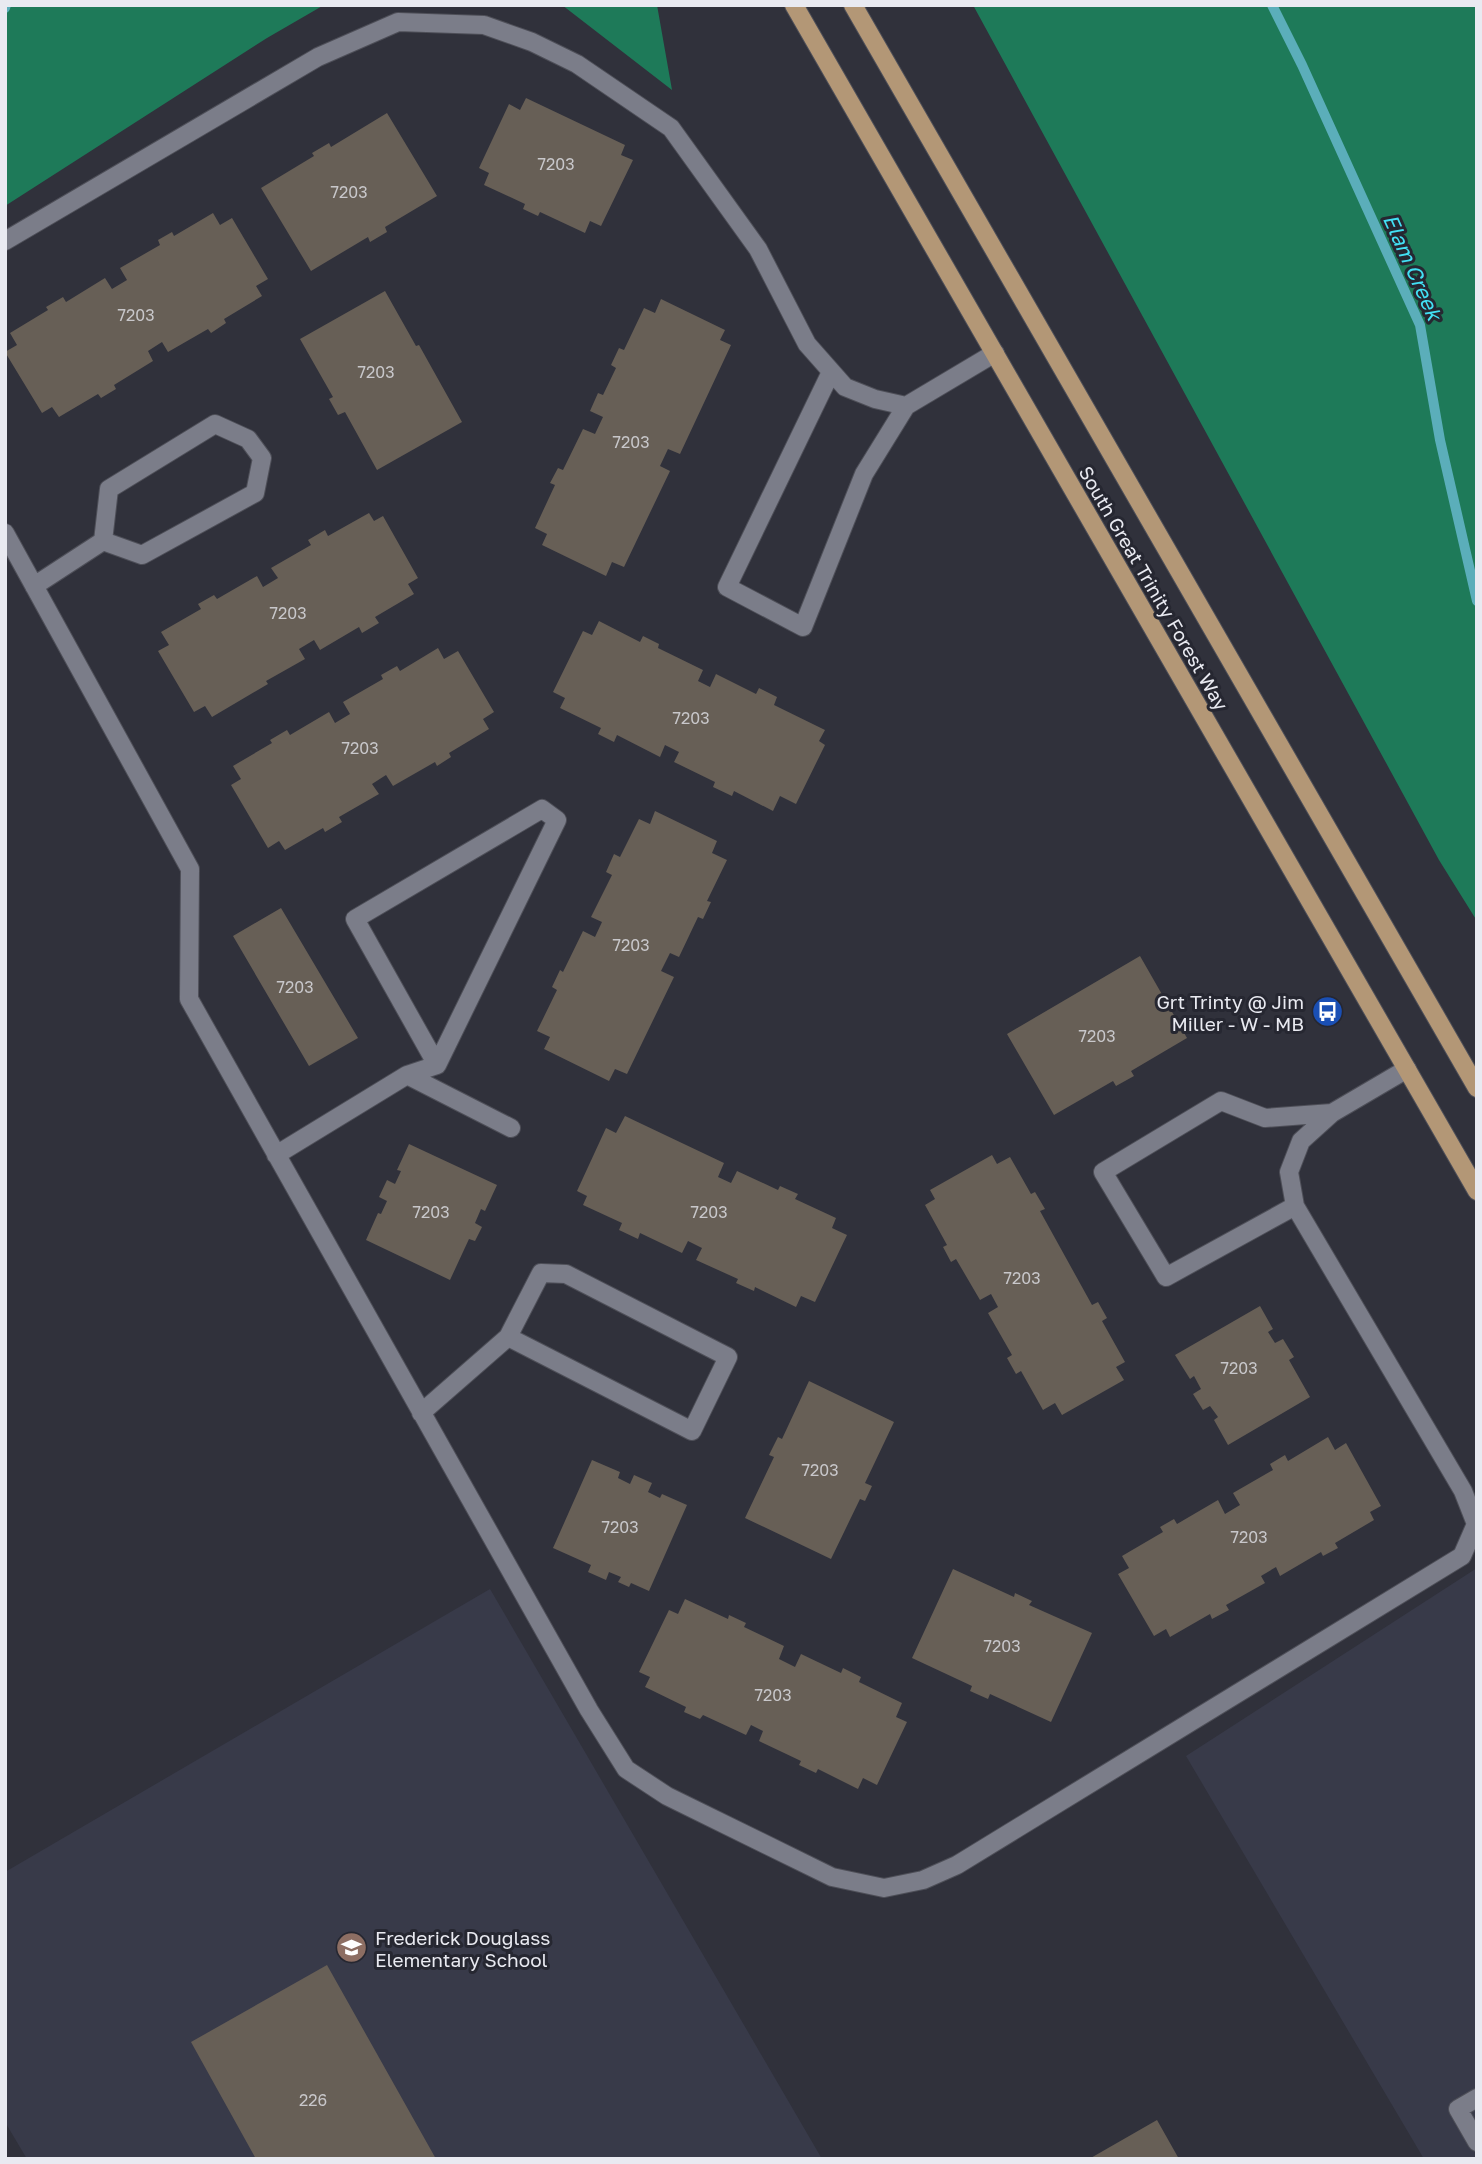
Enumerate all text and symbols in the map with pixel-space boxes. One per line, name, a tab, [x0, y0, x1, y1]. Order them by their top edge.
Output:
house number: 7203	[537, 154, 575, 174]
house number: 7203	[330, 182, 368, 202]
water label: Elam Creek	[1378, 210, 1449, 326]
house number: 7203	[117, 305, 155, 325]
house number: 7203	[357, 362, 395, 382]
house number: 7203	[612, 432, 650, 452]
street label: South Great Trinity Forest Way	[1075, 462, 1234, 714]
house number: 7203	[269, 603, 307, 623]
house number: 7203	[672, 708, 710, 728]
house number: 7203	[341, 738, 379, 758]
house number: 7203	[612, 935, 650, 955]
house number: 7203	[276, 977, 314, 997]
place label: Grt Trinty @ Jim Miller - W - MB	[1156, 990, 1304, 1035]
bus stop icon: Grt Trinty @ Jim Miller - W - MB	[1310, 995, 1344, 1029]
house number: 7203	[1078, 1026, 1116, 1046]
house number: 7203	[412, 1202, 450, 1222]
house number: 7203	[690, 1202, 728, 1222]
house number: 7203	[1003, 1268, 1041, 1288]
house number: 7203	[1220, 1358, 1258, 1378]
house number: 7203	[801, 1460, 839, 1480]
house number: 7203	[601, 1517, 639, 1537]
house number: 7203	[1230, 1527, 1268, 1547]
house number: 7203	[983, 1636, 1021, 1656]
house number: 7203	[754, 1685, 792, 1705]
place label: Frederick Douglass Elementary School	[375, 1926, 550, 1971]
school or university icon: Frederick Douglass Elementary School	[335, 1931, 369, 1965]
house number: 226	[299, 2090, 327, 2110]

